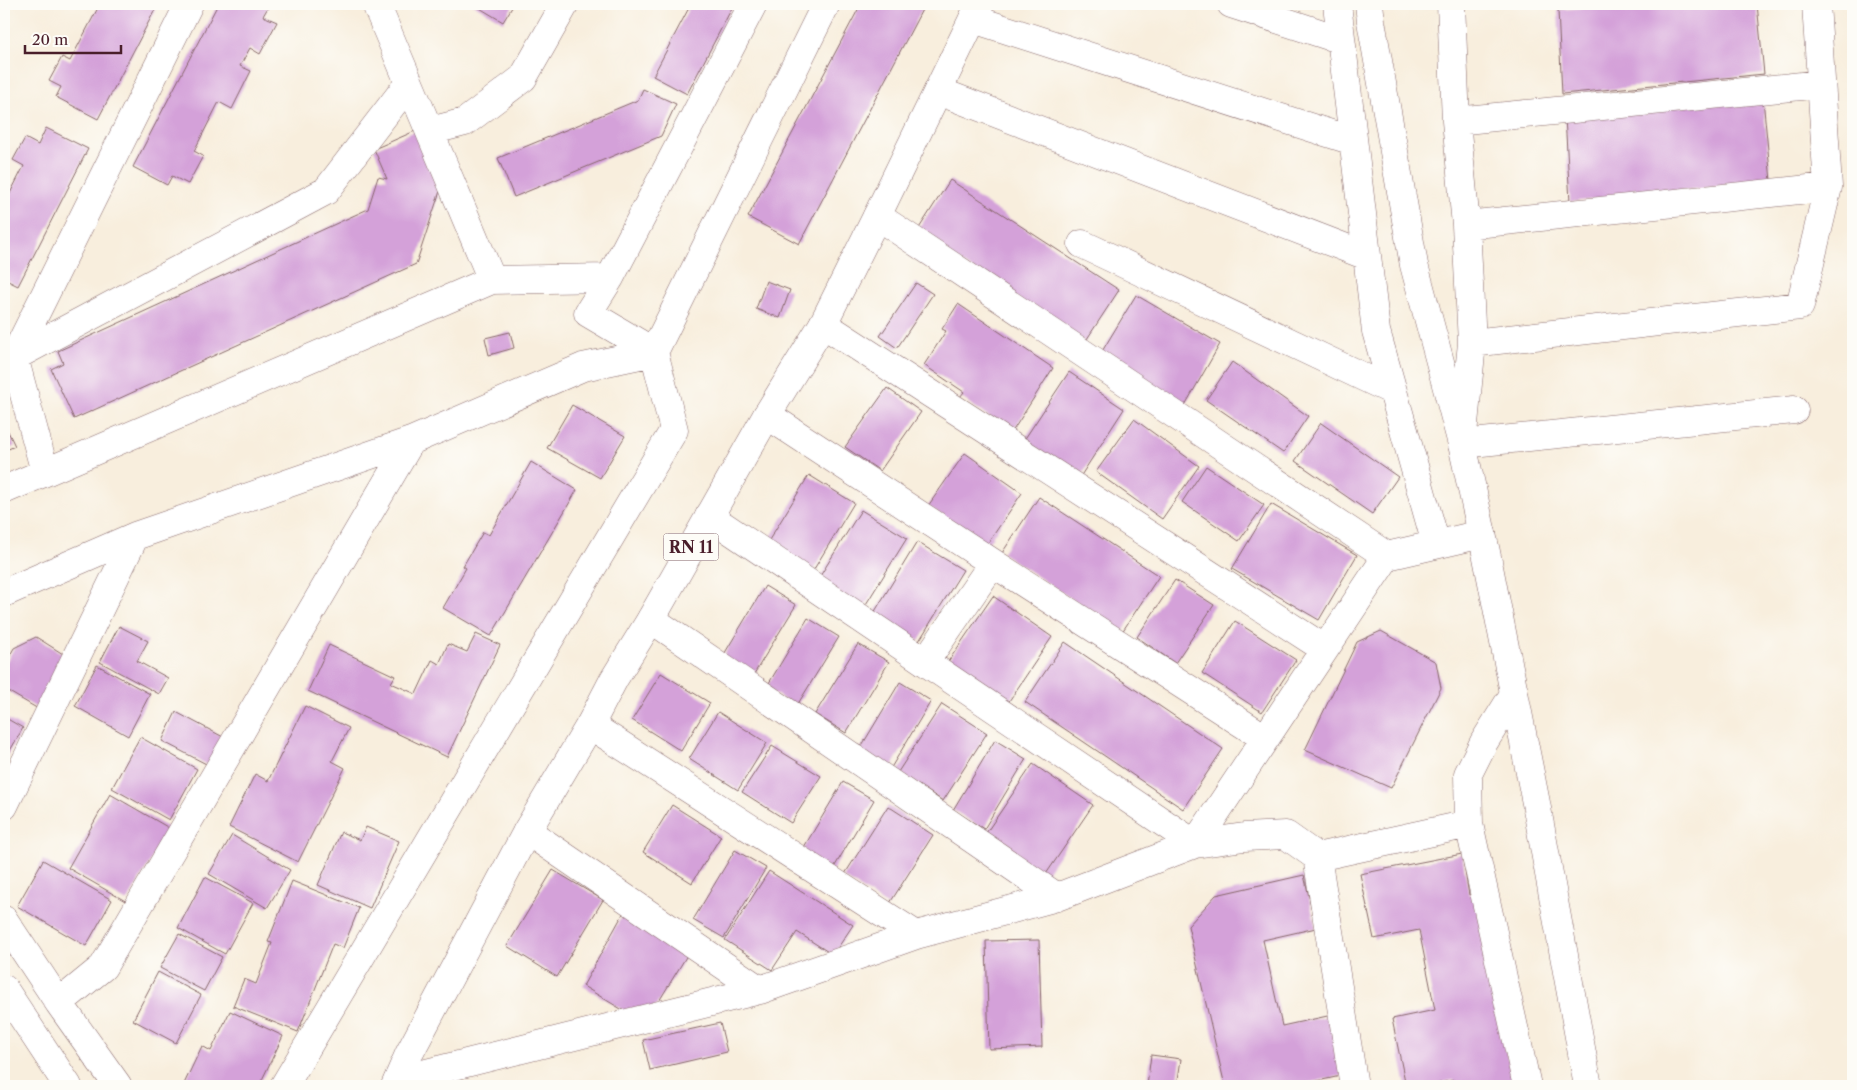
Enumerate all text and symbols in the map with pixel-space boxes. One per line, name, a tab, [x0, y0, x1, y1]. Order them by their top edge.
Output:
scale bar	[25, 22, 121, 54]
text: 20 m	[32, 30, 68, 49]
road number: RN 11	[664, 534, 718, 560]

